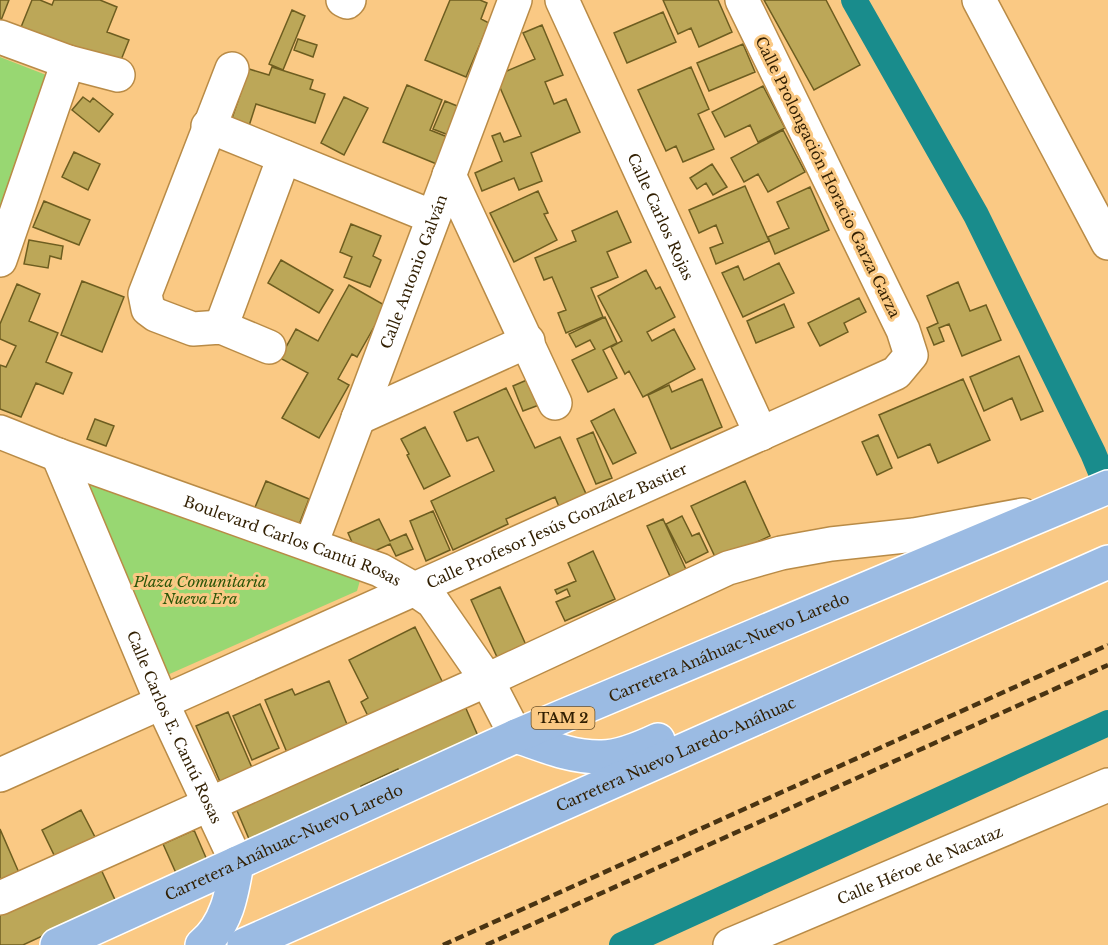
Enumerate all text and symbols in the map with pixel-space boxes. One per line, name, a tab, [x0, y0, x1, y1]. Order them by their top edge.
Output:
street label: Calle Prolongación Horacio Garza Garza	[751, 33, 905, 321]
street label: Calle Carlos Rojas	[624, 150, 699, 283]
street label: Calle Antonio Galván	[376, 192, 451, 351]
street label: Calle Profesor Jesús González Bastier	[423, 458, 691, 592]
street label: Boulevard Carlos Cantú Rosas	[181, 491, 405, 590]
park label: Plaza Comunitaria Nueva Era	[132, 572, 267, 608]
street label: Carretera Anáhuac-Nuevo Laredo	[605, 587, 852, 706]
street label: Calle Carlos E. Cantú Rosas	[123, 628, 227, 827]
street label: Carretera Nuevo Laredo-Anáhuac	[553, 692, 798, 815]
road number: TAM 2	[532, 707, 594, 729]
street label: Carretera Anáhuac-Nuevo Laredo	[162, 779, 406, 904]
street label: Calle Héroe de Nacataz	[834, 821, 1005, 908]

